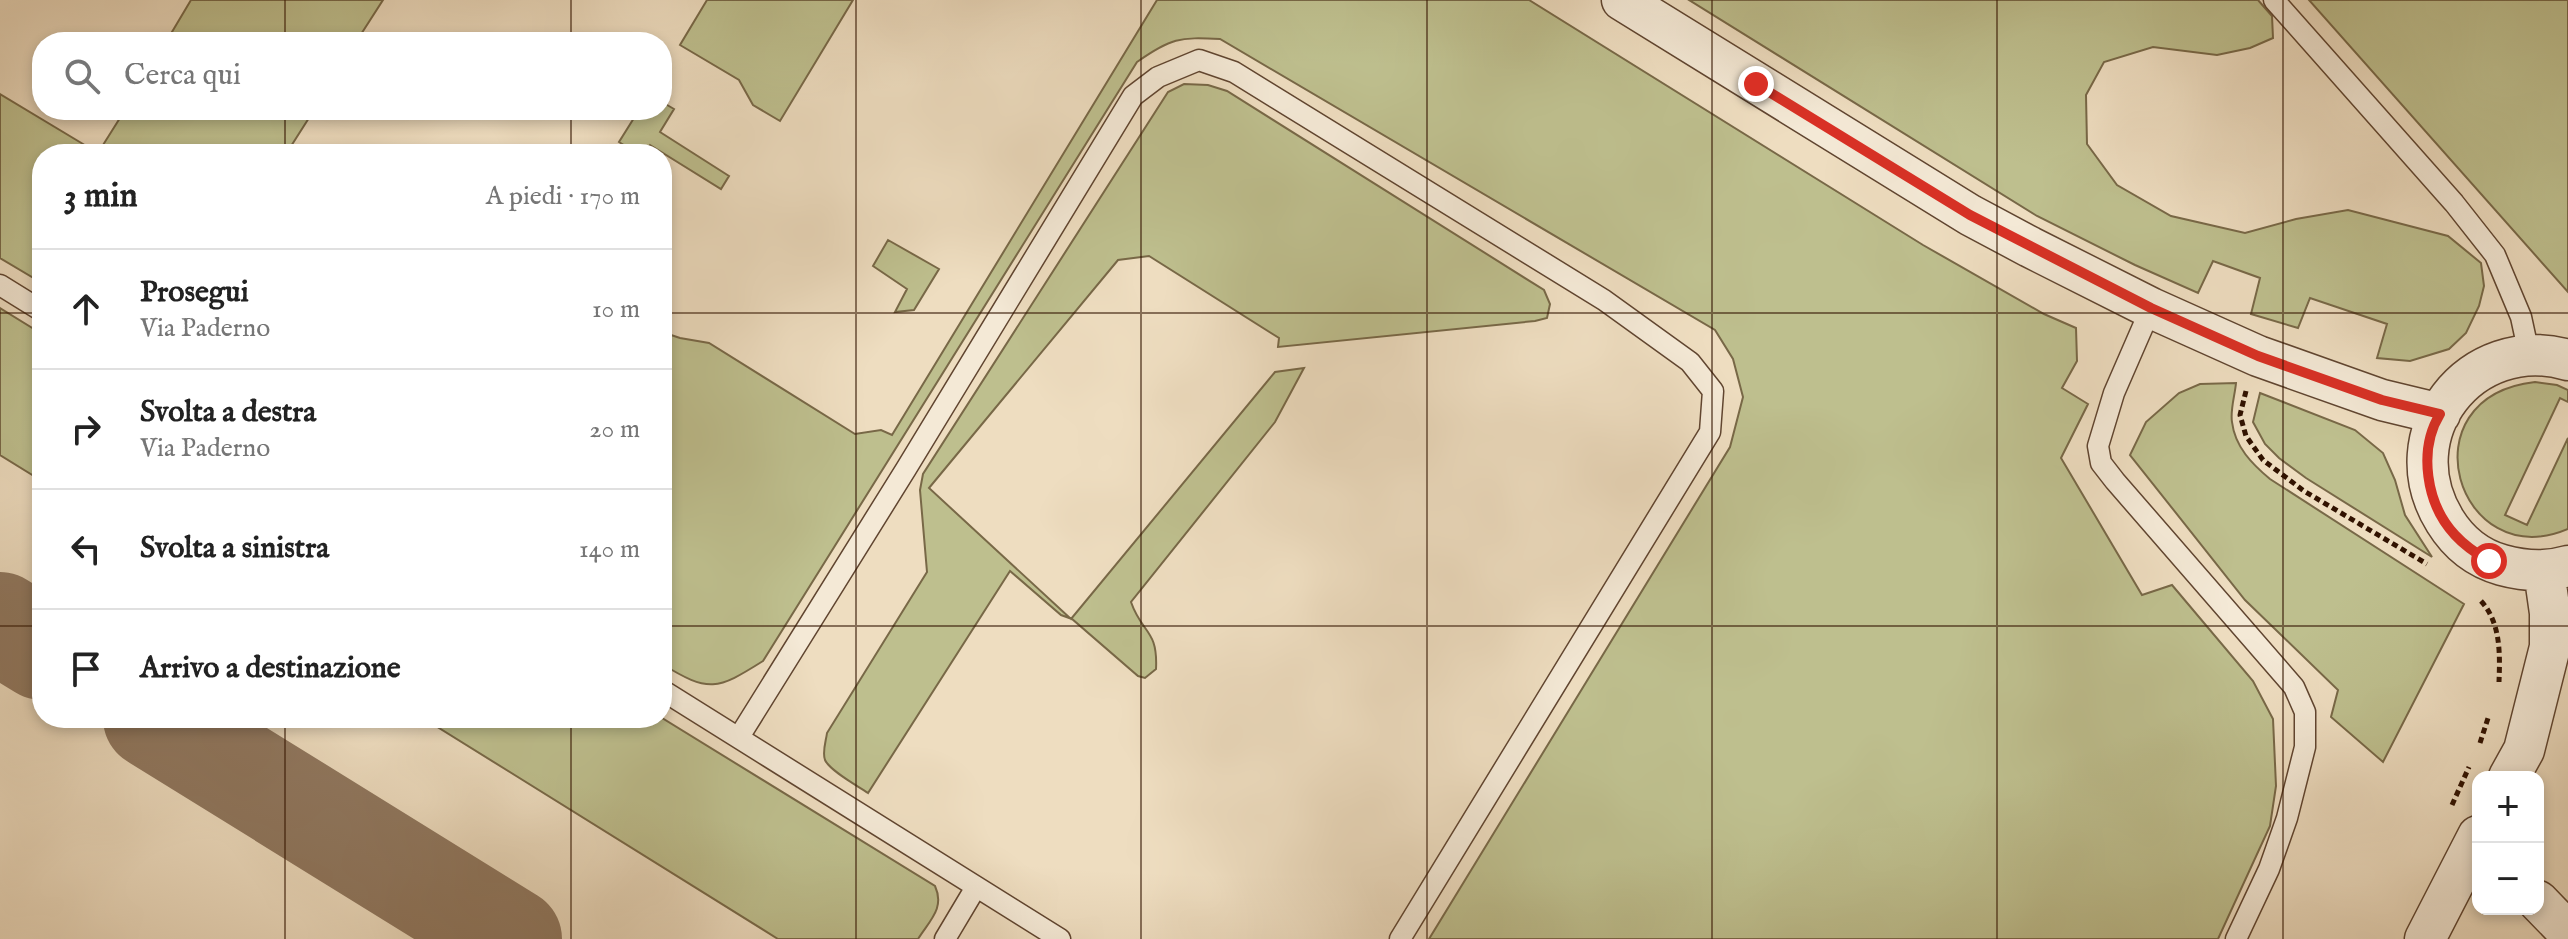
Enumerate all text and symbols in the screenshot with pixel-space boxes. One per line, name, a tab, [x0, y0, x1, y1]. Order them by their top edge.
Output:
search box	[32, 32, 672, 120]
icon: search	[60, 54, 104, 98]
text: Cerca qui	[124, 57, 241, 95]
route end	[1738, 66, 1774, 102]
text: 3 min	[64, 175, 138, 218]
text: A piedi · 170 m	[486, 180, 640, 213]
text: Prosegui	[140, 274, 249, 312]
icon: ahead	[64, 287, 108, 331]
text: 10 m	[592, 293, 640, 326]
text: Via Paderno	[140, 312, 270, 345]
text: Svolta a destra	[140, 394, 316, 432]
icon: right	[64, 407, 108, 451]
text: 20 m	[589, 413, 640, 446]
text: Via Paderno	[140, 432, 270, 465]
icon: left	[64, 527, 108, 571]
text: Svolta a sinistra	[140, 530, 329, 568]
text: 140 m	[579, 533, 640, 566]
route start	[2471, 543, 2507, 579]
icon: arrive	[64, 647, 108, 691]
text: Arrivo a destinazione	[140, 650, 401, 688]
map controls	[2472, 771, 2544, 915]
button: +	[2472, 771, 2544, 843]
button: −	[2472, 843, 2544, 915]

